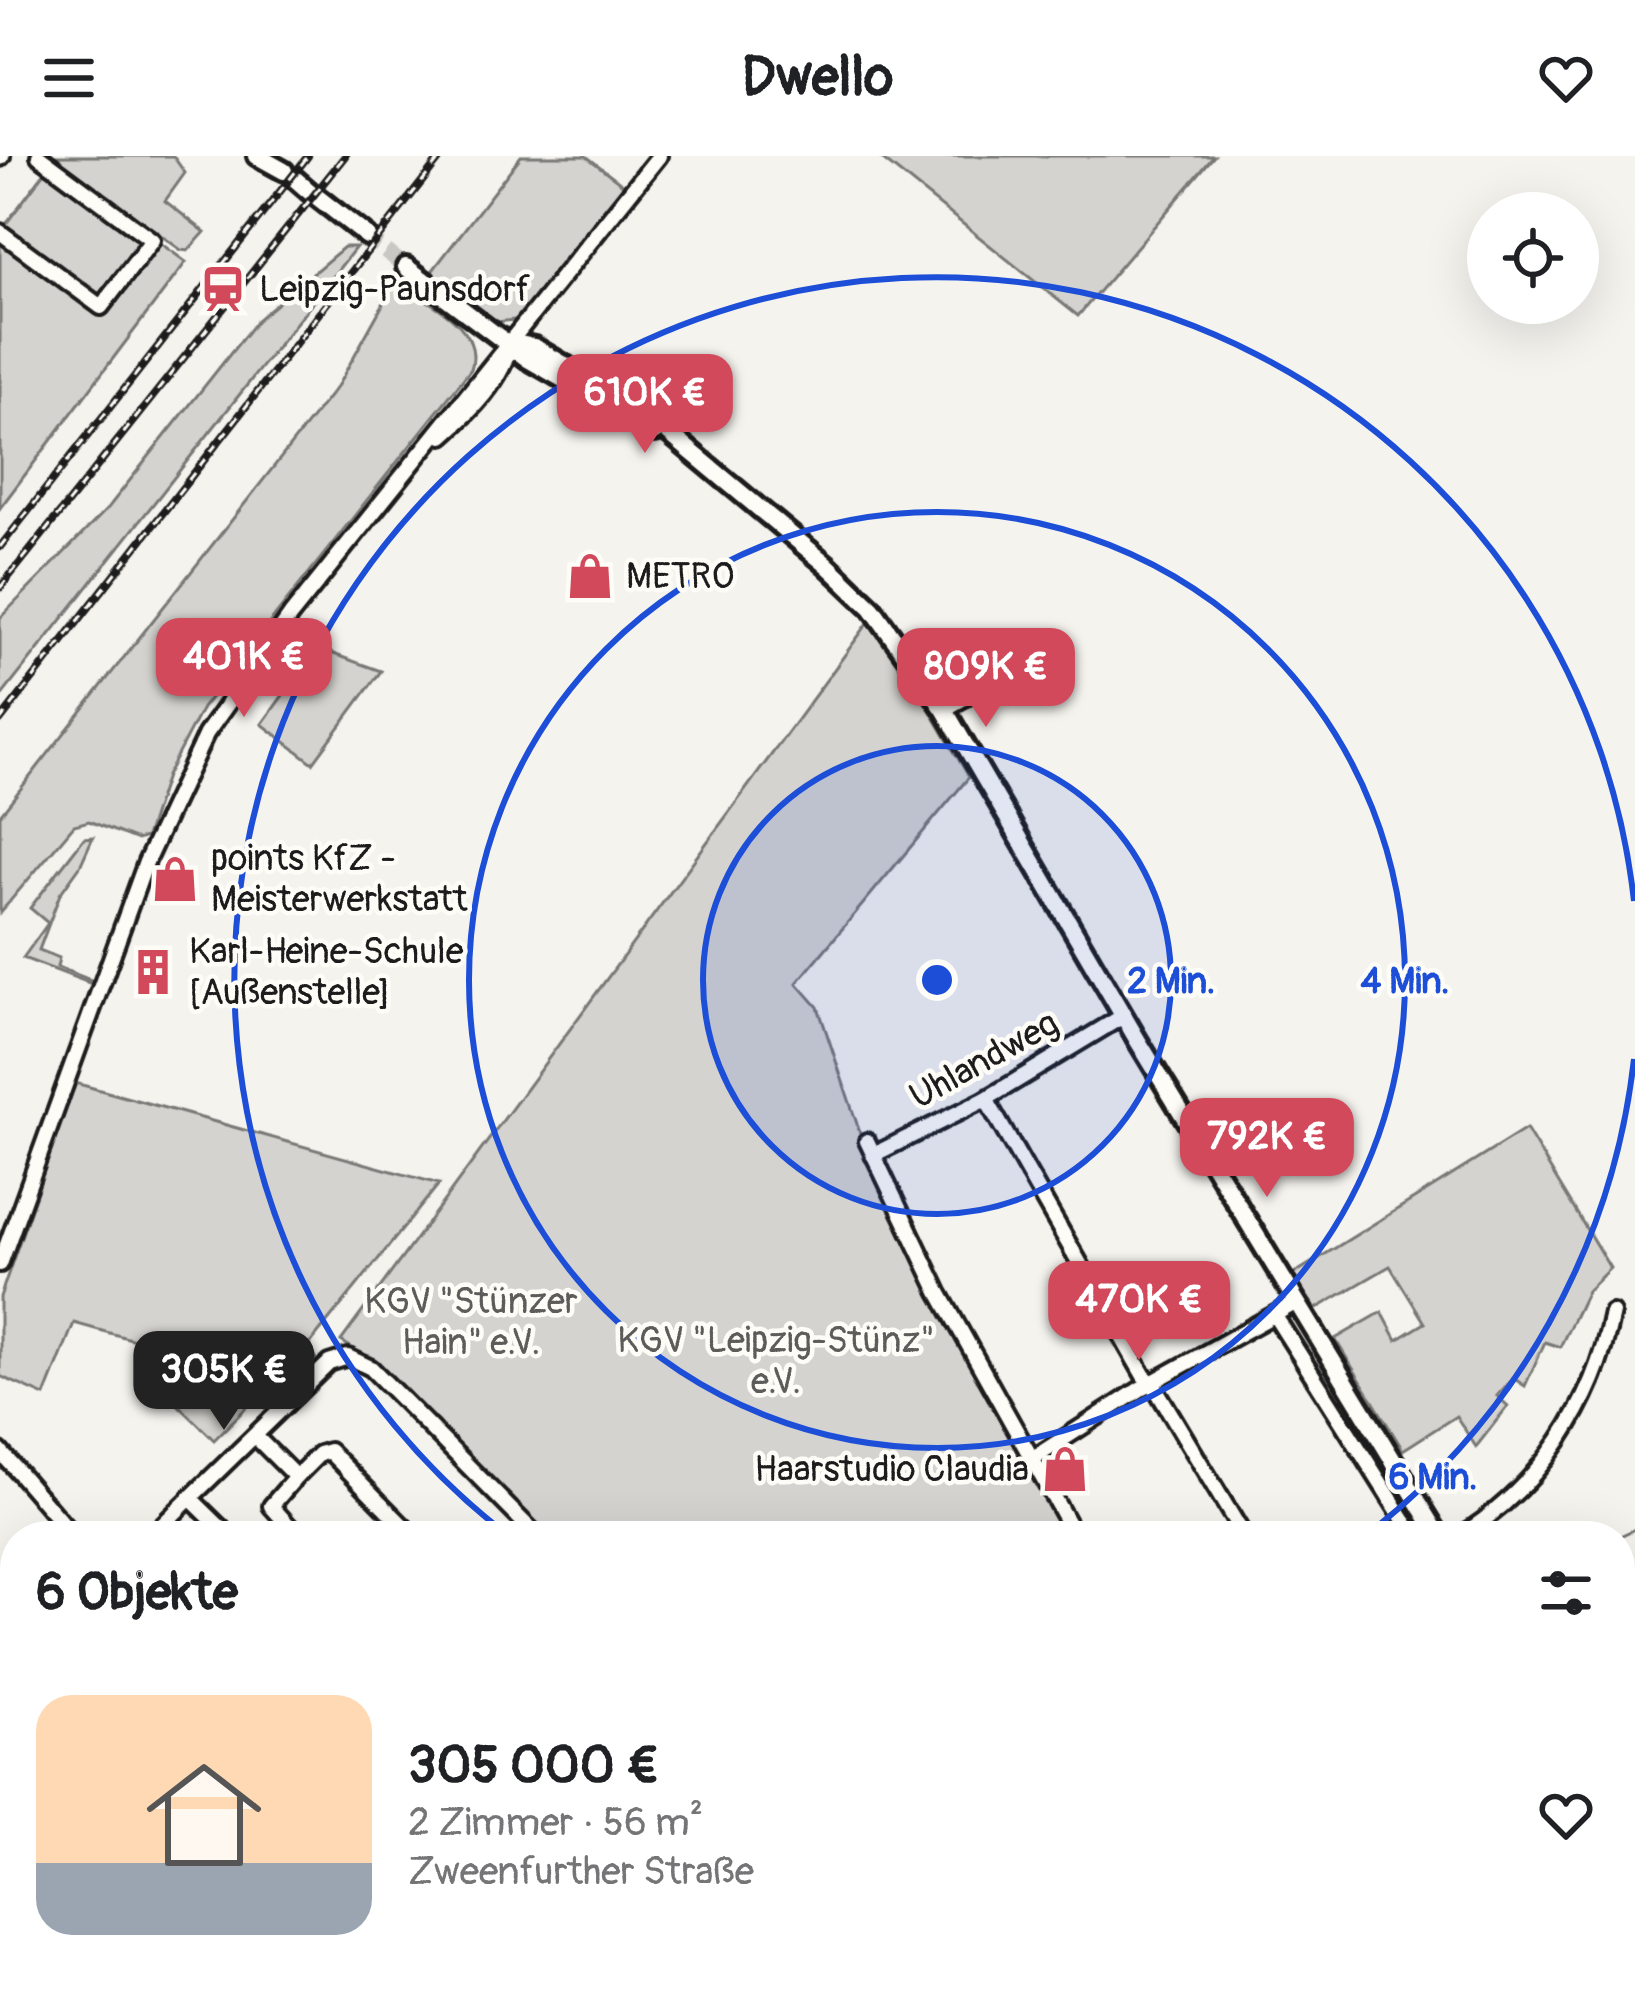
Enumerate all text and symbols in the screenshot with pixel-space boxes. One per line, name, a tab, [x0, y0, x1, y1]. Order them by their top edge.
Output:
text: Dwello	[742, 44, 893, 112]
icon: menu	[36, 45, 102, 111]
icon: heart	[1533, 45, 1599, 111]
map controls	[1467, 192, 1599, 324]
button: locate	[1467, 192, 1599, 324]
station icon: Leipzig-Paunsdorf	[198, 264, 248, 314]
place label: Leipzig-Paunsdorf	[259, 267, 531, 312]
pin: 610K €	[547, 354, 743, 456]
text: 610K €	[584, 368, 706, 417]
shop icon: METRO	[565, 551, 615, 601]
place label: METRO	[626, 554, 734, 599]
pin: 401K €	[146, 618, 342, 720]
pin: 809K €	[888, 628, 1084, 730]
text: 401K €	[183, 632, 305, 681]
text: 809K €	[924, 642, 1048, 691]
place label: points KfZ - Meisterwerkstatt	[211, 836, 468, 922]
shop icon: points KfZ - Meisterwerkstatt	[150, 854, 200, 904]
place label: Karl-Heine-Schule [Außenstelle]	[189, 929, 464, 1015]
building icon: Karl-Heine-Schule [Außenstelle]	[128, 947, 178, 997]
centre of rings	[916, 959, 958, 1001]
text: 2 Min.	[1127, 959, 1215, 1004]
text: 4 Min.	[1361, 959, 1449, 1004]
street label: Uhlandweg	[902, 1001, 1066, 1119]
pin: 792K €	[1169, 1098, 1365, 1200]
text: 792K €	[1207, 1112, 1327, 1161]
pin: 470K €	[1041, 1261, 1237, 1363]
text: 470K €	[1075, 1275, 1203, 1324]
park label: KGV "Stünzer Hain" e.V.	[364, 1279, 578, 1365]
park label: KGV "Leipzig-Stünz" e.V.	[617, 1318, 935, 1404]
pin: 305K €	[126, 1331, 322, 1433]
text: 305K €	[160, 1345, 288, 1394]
shop icon: Haarstudio Claudia	[1040, 1444, 1090, 1494]
place label: Haarstudio Claudia	[754, 1447, 1029, 1492]
text: 6 Min.	[1389, 1455, 1478, 1500]
icon: filters	[1533, 1560, 1599, 1626]
text: 6 Objekte	[36, 1561, 238, 1625]
text: 305 000 €	[408, 1734, 659, 1798]
icon: home	[132, 1743, 276, 1887]
icon: heart	[1533, 1782, 1599, 1848]
text: 2 Zimmer · 56 m²	[408, 1798, 703, 1847]
text: Zweenfurther Straße	[408, 1847, 754, 1896]

